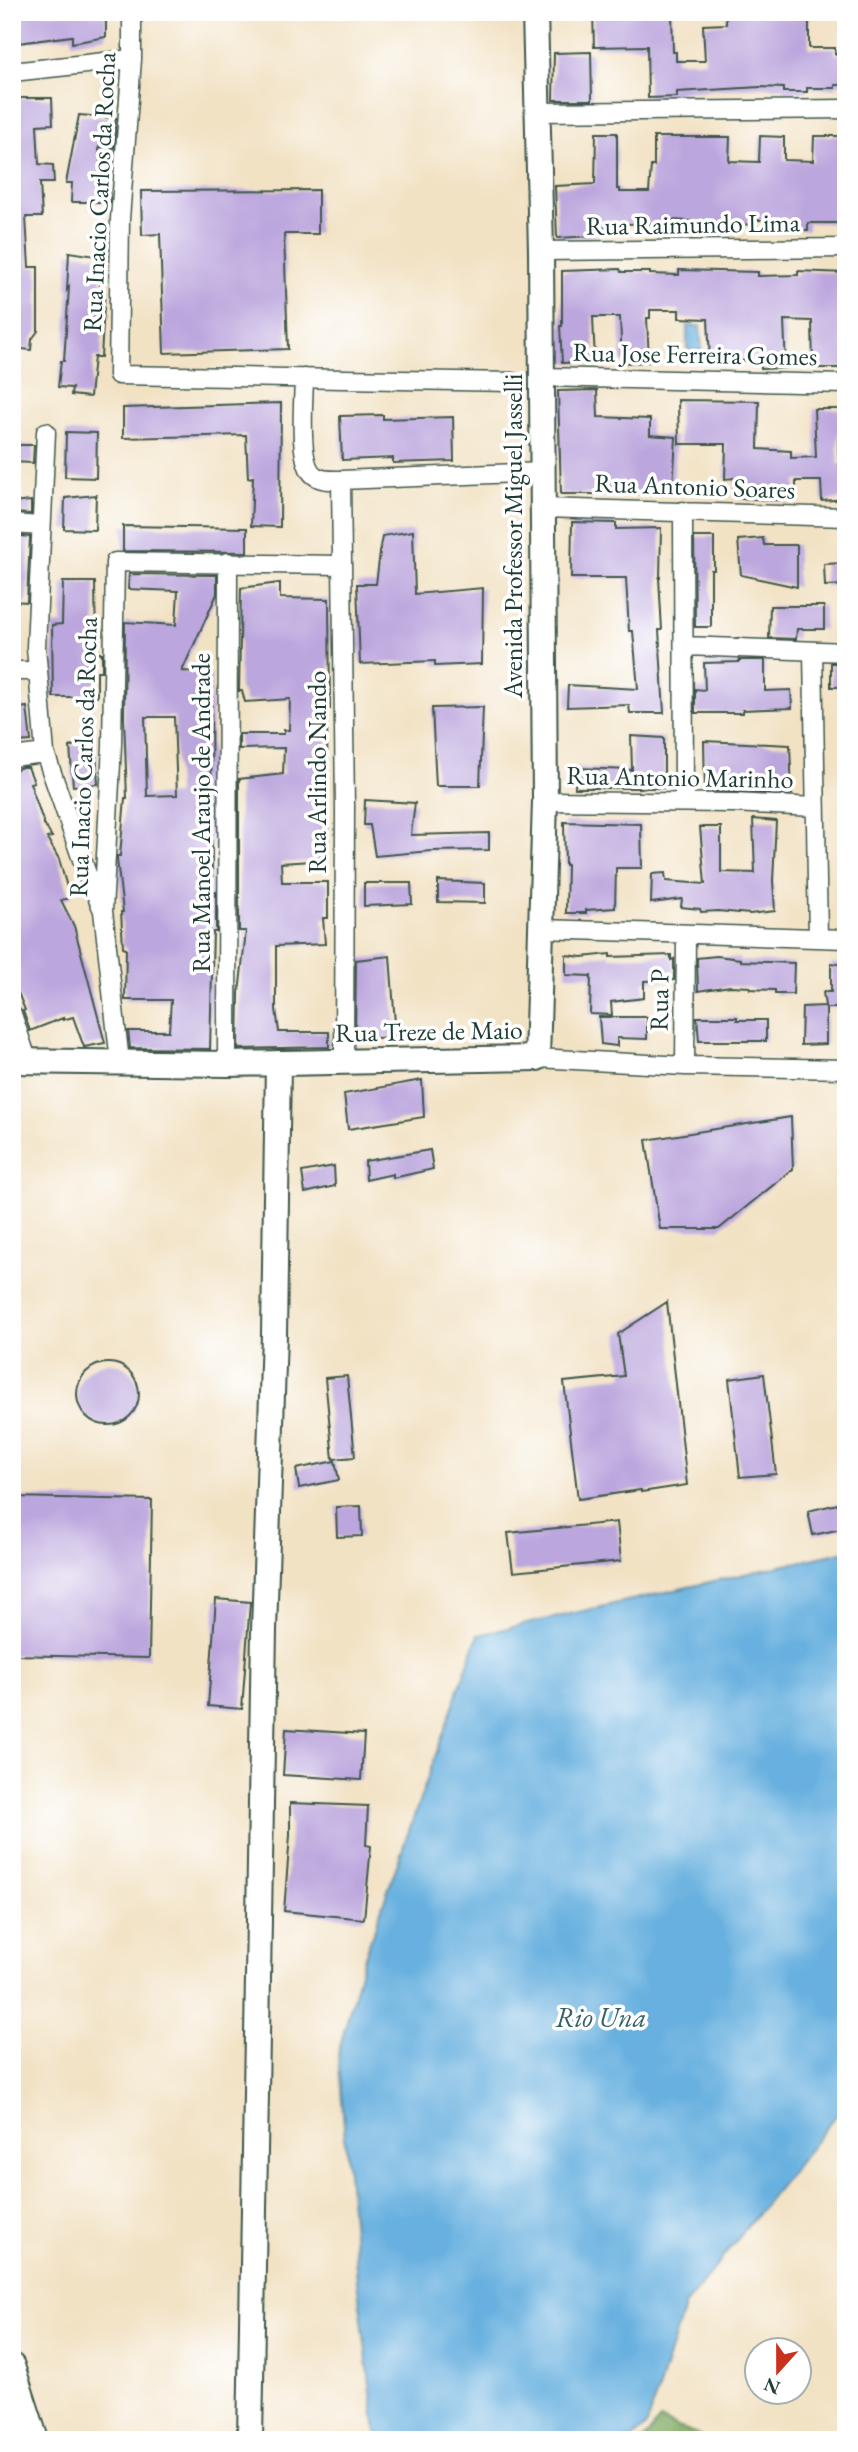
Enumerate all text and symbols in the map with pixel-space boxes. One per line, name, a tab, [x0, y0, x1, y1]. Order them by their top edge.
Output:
street label: Rua Inacio Carlos da Rocha	[75, 50, 123, 333]
street label: Rua Raimundo Lima	[586, 205, 801, 243]
street label: Rua Jose Ferreira Gomes	[572, 335, 818, 373]
street label: Avenida Professor Miguel Jasselli	[496, 374, 530, 699]
street label: Rua Antonio Soares	[594, 466, 796, 506]
street label: Rua Inacio Carlos da Rocha	[61, 616, 105, 898]
street label: Rua Manoel Araujo de Andrade	[184, 653, 218, 973]
street label: Rua Arlindo Nando	[300, 671, 334, 873]
street label: Rua Antonio Marinho	[566, 758, 794, 796]
street label: Rua P	[641, 969, 677, 1031]
street label: Rua Treze de Maio	[335, 1012, 523, 1050]
water label: Rio Una	[555, 1999, 647, 2035]
north arrow	[742, 2336, 812, 2406]
text: N	[760, 2372, 784, 2401]

